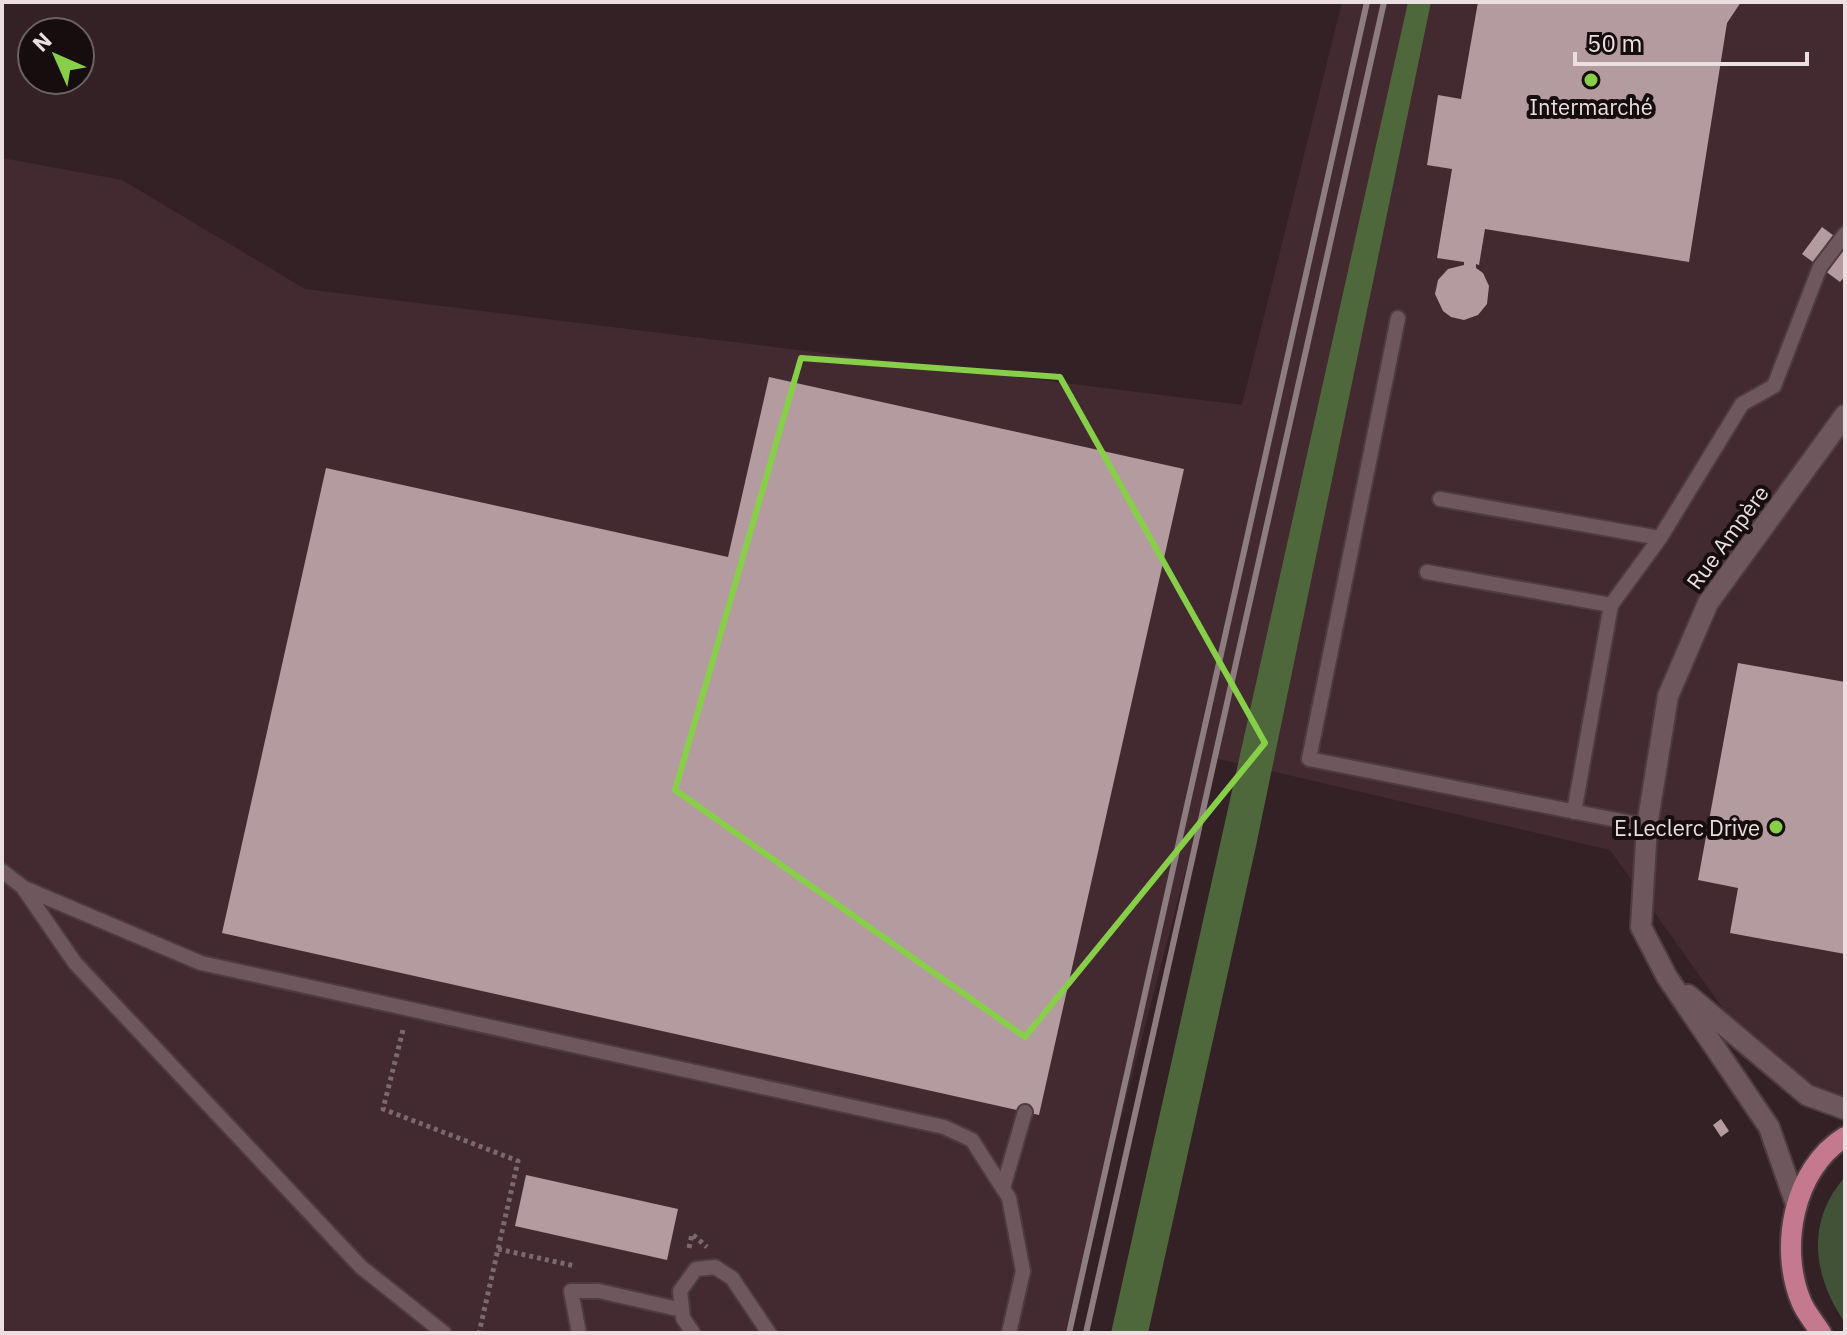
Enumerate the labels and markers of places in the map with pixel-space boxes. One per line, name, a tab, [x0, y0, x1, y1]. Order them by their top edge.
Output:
marker: Intermarché	[1582, 71, 1600, 89]
place label: Intermarché	[1529, 92, 1653, 121]
place label: E.Leclerc Drive	[1614, 813, 1760, 842]
marker: E.Leclerc Drive	[1767, 818, 1785, 836]

